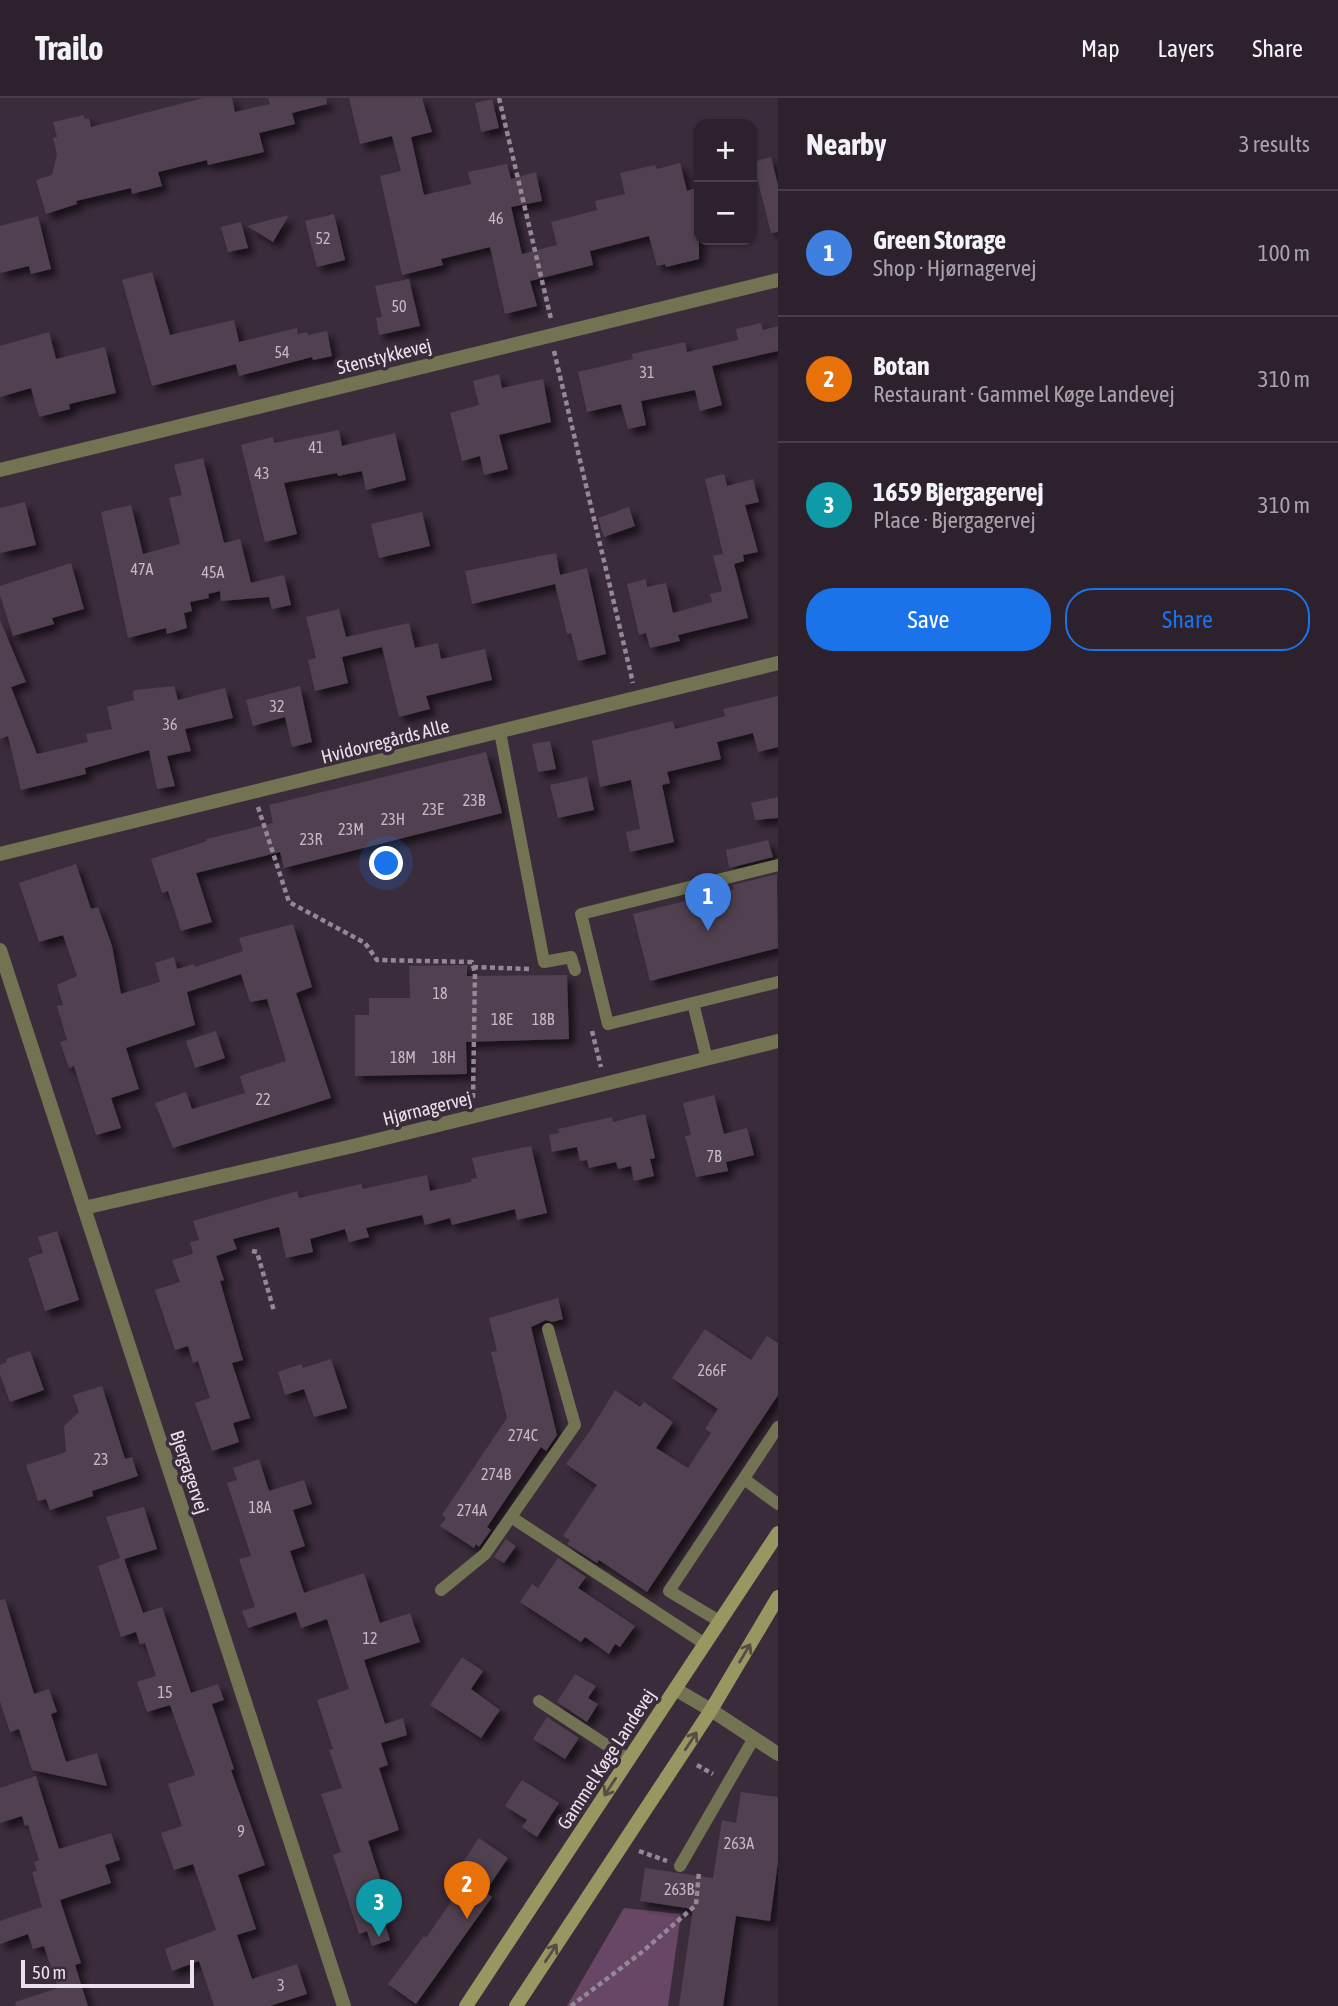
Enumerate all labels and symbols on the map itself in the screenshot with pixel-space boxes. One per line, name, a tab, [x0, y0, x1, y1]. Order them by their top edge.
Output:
house number: 46	[488, 209, 504, 227]
house number: 52	[315, 229, 331, 247]
house number: 50	[391, 297, 407, 315]
street label: Stenstykkevej	[335, 334, 433, 378]
house number: 54	[274, 343, 290, 361]
house number: 31	[639, 363, 655, 381]
house number: 41	[308, 438, 324, 456]
house number: 43	[254, 464, 270, 482]
house number: 47A	[131, 560, 154, 578]
house number: 45A	[202, 563, 225, 581]
house number: 32	[269, 697, 285, 715]
street label: Hvidovregårds Alle	[319, 714, 451, 768]
house number: 36	[162, 715, 178, 733]
house number: 23B	[463, 791, 486, 809]
house number: 23E	[422, 800, 444, 818]
house number: 23H	[381, 810, 405, 828]
house number: 23M	[338, 820, 364, 838]
house number: 23R	[299, 830, 323, 848]
your location	[369, 846, 403, 880]
pin: 1	[685, 873, 731, 931]
house number: 18	[432, 984, 448, 1002]
house number: 18E	[491, 1010, 513, 1028]
house number: 18B	[532, 1010, 555, 1028]
house number: 18M	[390, 1048, 416, 1066]
house number: 18H	[432, 1048, 456, 1066]
street label: Hjørnagervej	[380, 1086, 474, 1130]
house number: 22	[255, 1090, 271, 1108]
house number: 7B	[706, 1147, 722, 1165]
house number: 266F	[697, 1361, 727, 1379]
house number: 274C	[508, 1426, 538, 1444]
street label: Bjergagervej	[166, 1428, 214, 1516]
house number: 23	[93, 1450, 109, 1468]
house number: 274B	[481, 1465, 511, 1483]
house number: 18A	[249, 1498, 272, 1516]
house number: 274A	[457, 1501, 487, 1519]
house number: 12	[362, 1629, 378, 1647]
one-way arrow	[738, 1644, 752, 1664]
house number: 15	[157, 1683, 173, 1701]
street label: Gammel Køge Landevej	[552, 1685, 660, 1833]
one-way arrow	[683, 1732, 698, 1751]
one-way arrow	[603, 1777, 618, 1796]
house number: 9	[237, 1822, 245, 1840]
house number: 263A	[724, 1834, 754, 1852]
pin: 2	[444, 1861, 490, 1919]
pin: 3	[356, 1879, 402, 1937]
house number: 263B	[664, 1880, 694, 1898]
one-way arrow	[544, 1944, 558, 1963]
scale bar	[21, 1957, 194, 1989]
house number: 3	[277, 1976, 285, 1994]

